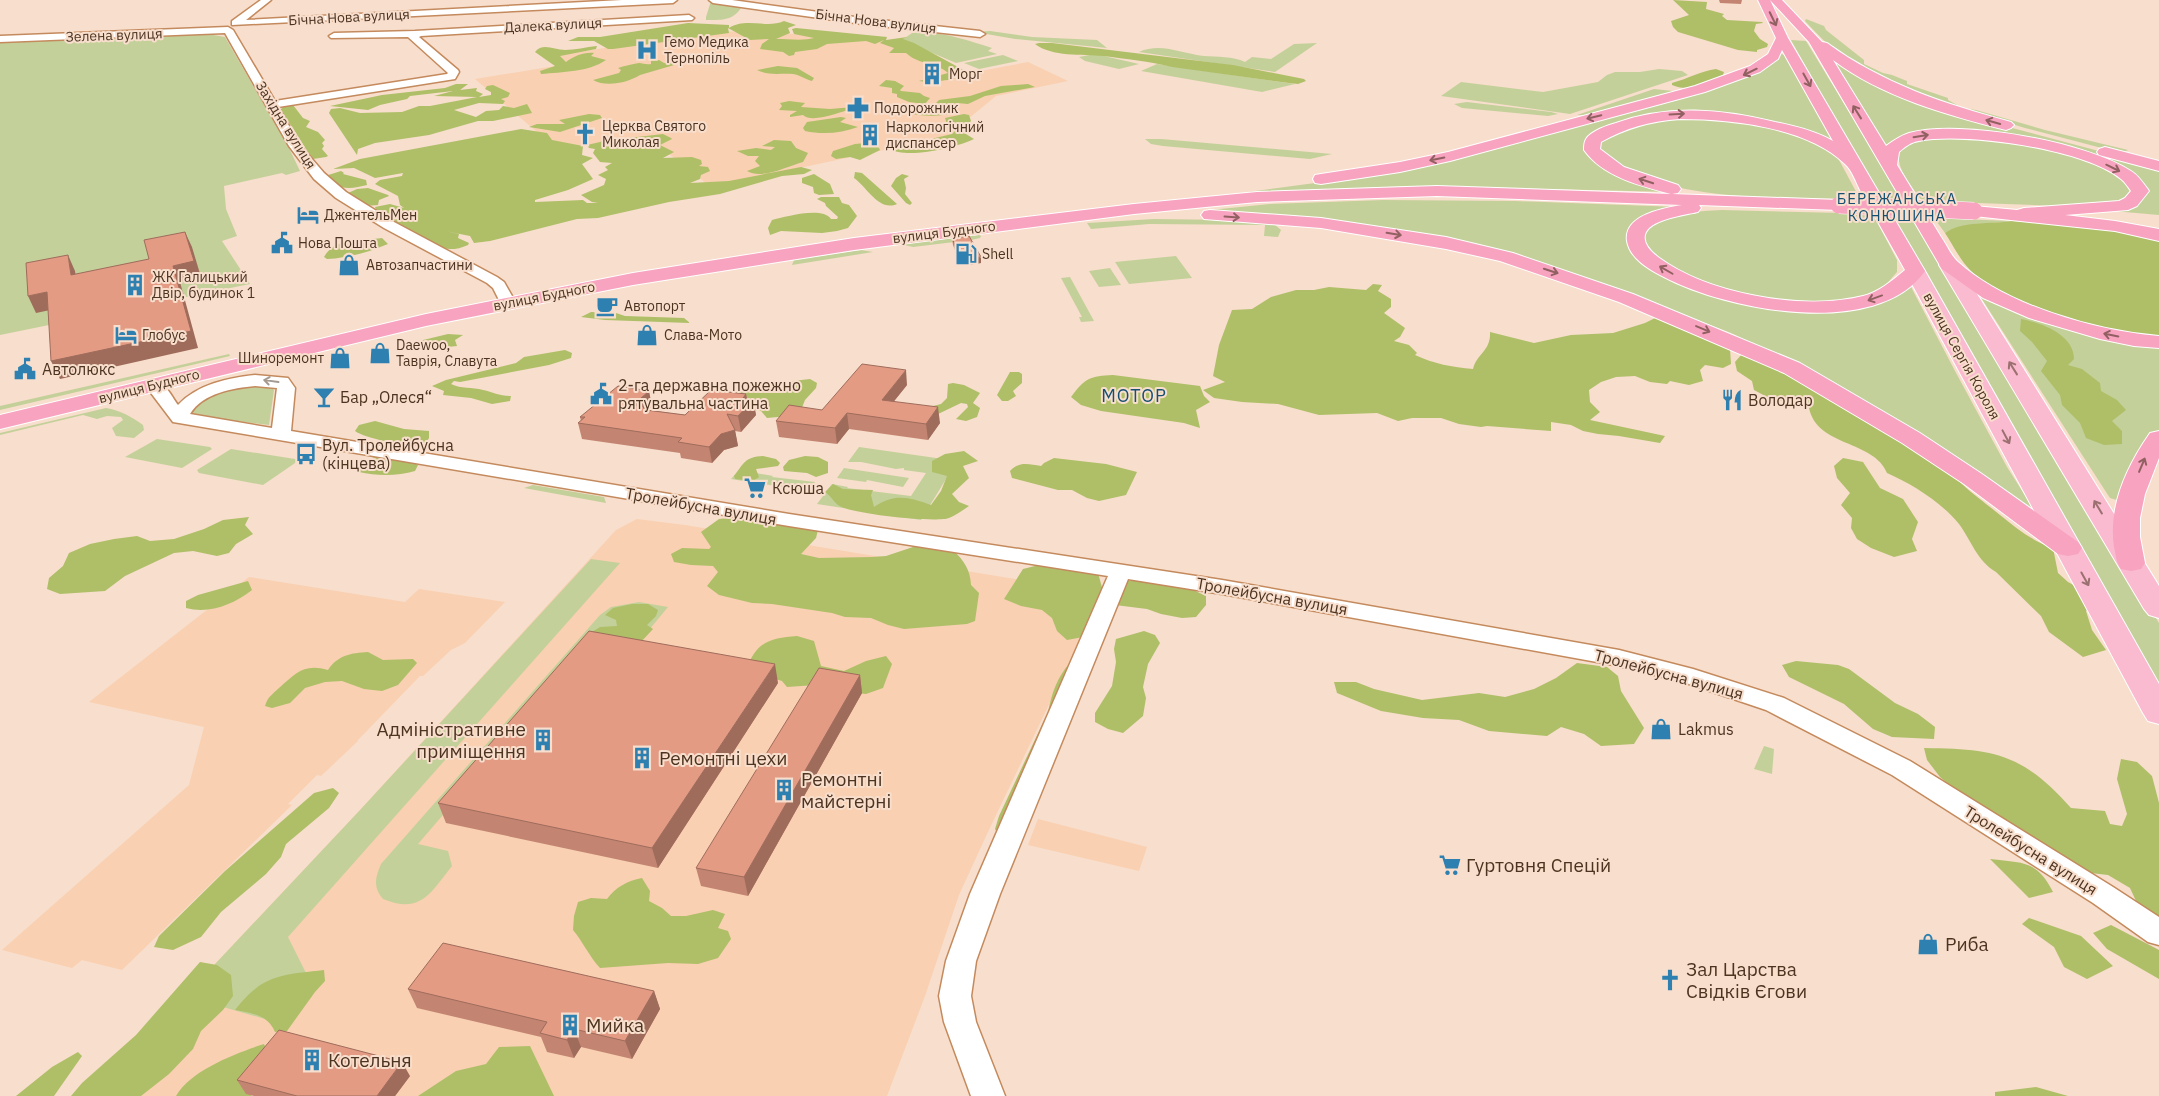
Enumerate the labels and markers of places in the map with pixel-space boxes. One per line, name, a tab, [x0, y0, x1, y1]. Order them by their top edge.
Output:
place label: Гемо Медика Тернопіль	[664, 33, 749, 67]
hospital icon: Гемо Медика Тернопіль	[634, 37, 660, 63]
building icon: Морг	[919, 61, 945, 87]
place label: Морг	[949, 65, 982, 83]
pharmacy icon: Подорожник	[845, 95, 871, 121]
place label: Подорожник	[874, 99, 959, 117]
place label: Церква Святого Миколая	[602, 117, 706, 151]
place label: Наркологічний диспансер	[886, 118, 984, 152]
church icon: Церква Святого Миколая	[572, 121, 598, 147]
building icon: Наркологічний диспансер	[857, 122, 883, 148]
hotel icon: ДжентельМен	[295, 202, 321, 228]
place label: ДжентельМен	[324, 206, 417, 224]
public building icon: Нова Пошта	[269, 230, 295, 256]
place label: Нова Пошта	[298, 234, 377, 252]
fuel station icon: Shell	[953, 241, 979, 267]
place label: Shell	[982, 245, 1014, 263]
shop icon: Автозапчастини	[336, 252, 362, 278]
place label: Автозапчастини	[366, 256, 473, 274]
place label: ЖК Галицький Двір, будинок 1	[152, 268, 255, 302]
building icon: ЖК Галицький Двір, будинок 1	[122, 272, 148, 298]
cafe icon: Автопорт	[594, 293, 620, 319]
place label: Автопорт	[624, 297, 686, 315]
hotel icon: Глобус	[113, 322, 139, 348]
shop icon: Слава-Мото	[634, 322, 660, 348]
place label: Глобус	[142, 326, 185, 344]
place label: Слава-Мото	[664, 326, 742, 344]
place label: Daewoo, Таврія, Славута	[396, 336, 498, 370]
shop icon: Daewoo, Таврія, Славута	[367, 340, 393, 366]
shop icon: Шиноремонт	[327, 345, 353, 371]
place label: Шиноремонт	[238, 349, 324, 367]
public building icon: Автолюкс	[12, 356, 38, 382]
place label: Автолюкс	[42, 359, 115, 379]
place label: 2-га державна пожежно рятувальна частина	[618, 375, 801, 413]
public building icon: 2-га державна пожежно рятувальна частина	[588, 381, 614, 407]
bar icon: Бар „Олеся“	[311, 384, 337, 410]
place label: Бар „Олеся“	[340, 387, 432, 407]
restaurant icon: Володар	[1719, 387, 1745, 413]
place label: Володар	[1748, 390, 1813, 410]
place label: Вул. Тролейбусна (кінцева)	[322, 435, 454, 473]
bus stop icon: Вул. Тролейбусна (кінцева)	[293, 441, 319, 467]
supermarket icon: Ксюша	[742, 475, 768, 501]
place label: Ксюша	[772, 478, 825, 498]
shop icon: Lakmus	[1648, 716, 1674, 742]
place label: Адміністративне приміщення	[376, 717, 526, 763]
place label: Lakmus	[1678, 719, 1734, 739]
building icon: Адміністративне приміщення	[530, 727, 556, 753]
building icon: Ремонтні цехи	[629, 745, 655, 771]
place label: Ремонтні цехи	[659, 746, 787, 770]
place label: Ремонтні майстерні	[801, 767, 891, 813]
building icon: Ремонтні майстерні	[771, 777, 797, 803]
supermarket icon: Гуртовня Спецій	[1437, 852, 1463, 878]
place label: Гуртовня Спецій	[1466, 853, 1611, 877]
shop icon: Риба	[1915, 931, 1941, 957]
place label: Риба	[1945, 932, 1989, 956]
place label: Зал Царства Свідків Єгови	[1686, 957, 1807, 1003]
church icon: Зал Царства Свідків Єгови	[1657, 967, 1683, 993]
building icon: Мийка	[557, 1012, 583, 1038]
place label: Мийка	[586, 1013, 644, 1037]
building icon: Котельня	[299, 1047, 325, 1073]
place label: Котельня	[328, 1048, 412, 1072]

